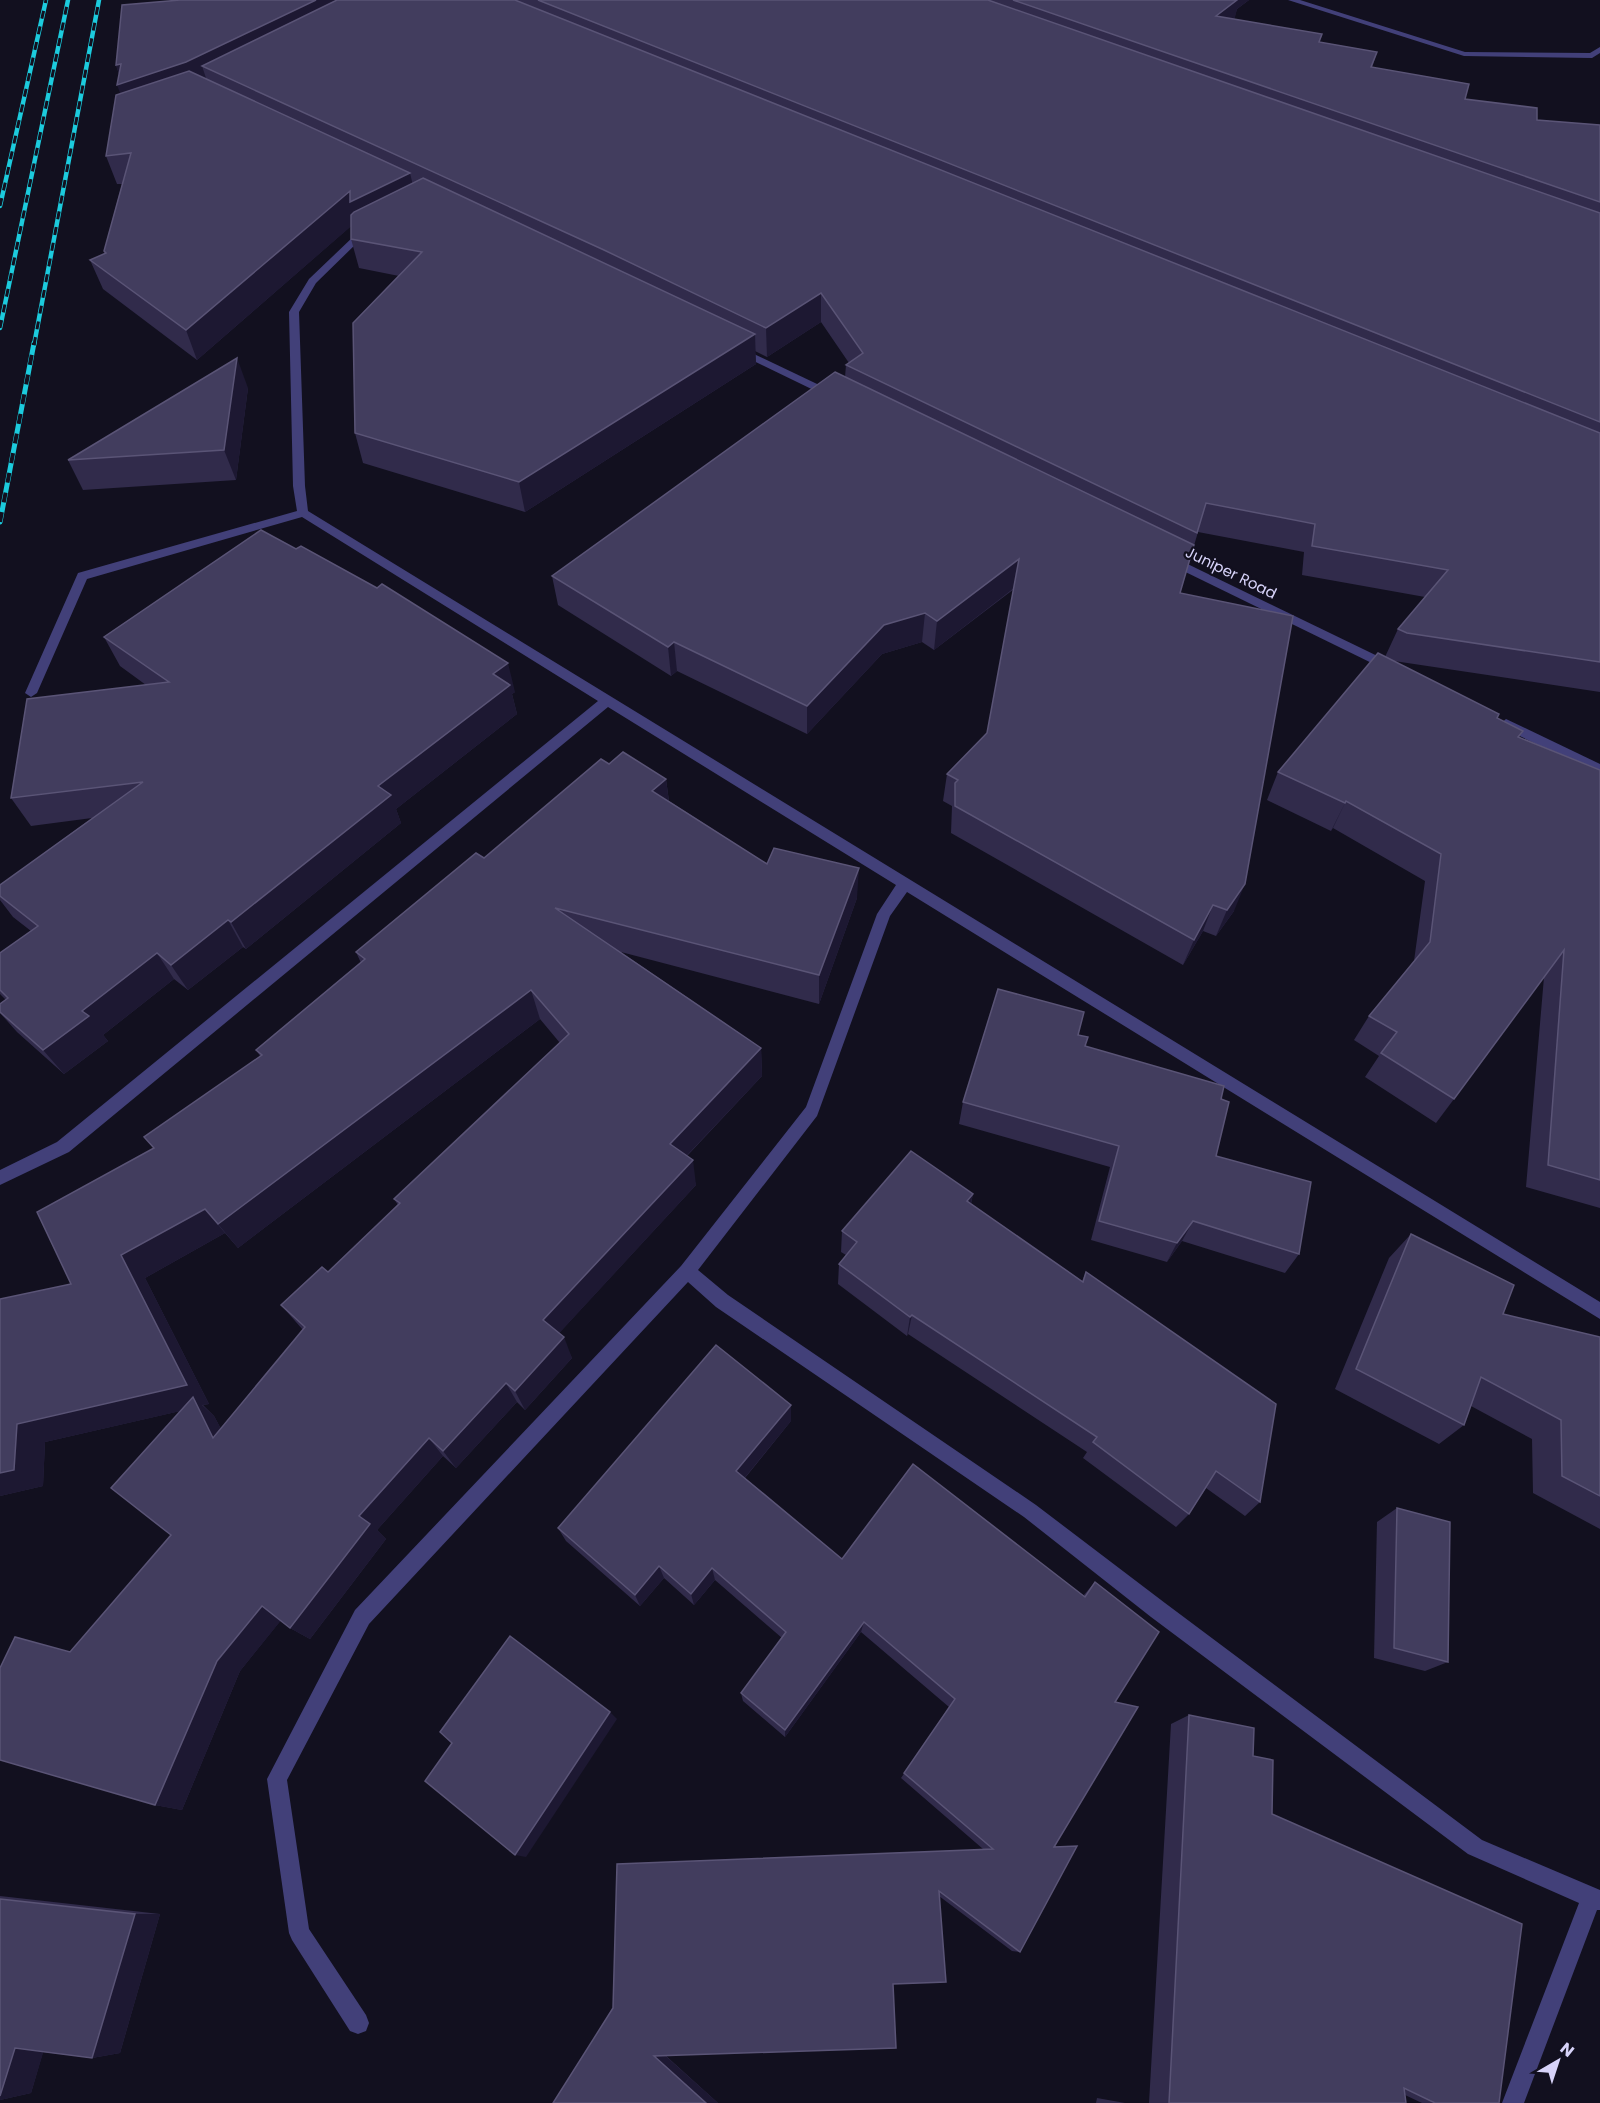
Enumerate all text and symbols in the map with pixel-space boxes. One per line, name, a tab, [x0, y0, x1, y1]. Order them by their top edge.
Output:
street label: Juniper Road	[1182, 541, 1280, 604]
north arrow	[1528, 2031, 1588, 2091]
text: N	[1555, 2037, 1579, 2062]

